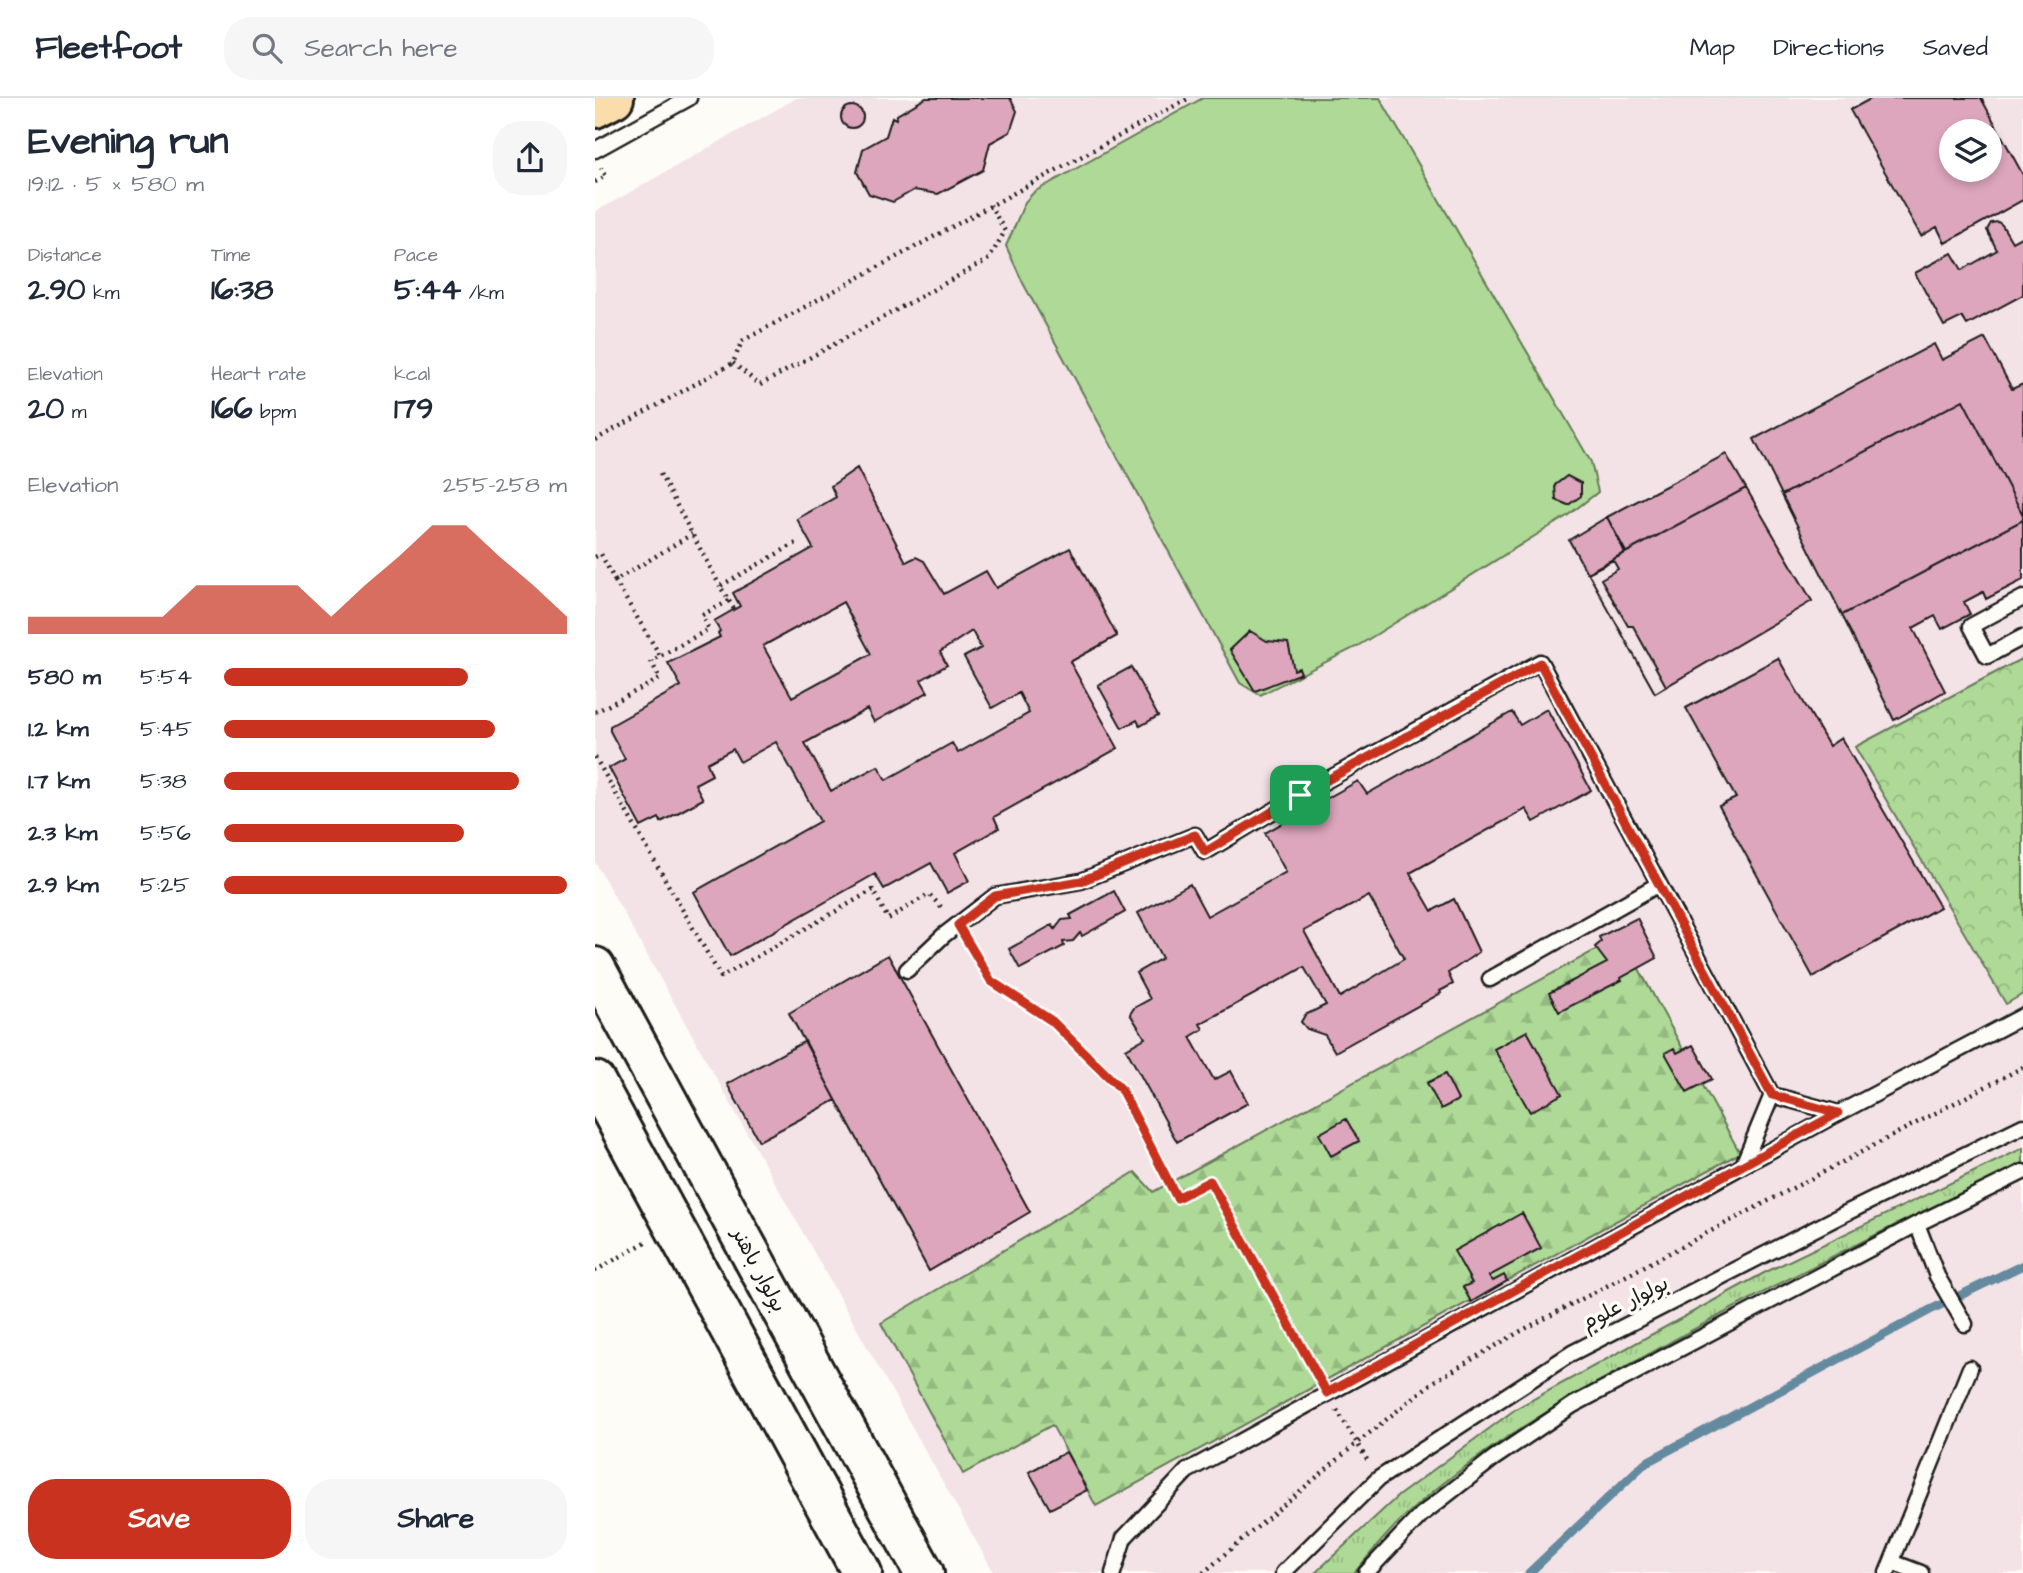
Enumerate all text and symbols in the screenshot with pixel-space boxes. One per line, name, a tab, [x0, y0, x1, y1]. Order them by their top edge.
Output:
search box	[224, 17, 714, 80]
text: Fleetfoot	[35, 25, 182, 71]
icon: search	[248, 29, 286, 67]
text: Search here	[304, 30, 458, 66]
text: Map	[1690, 31, 1735, 65]
text: Directions	[1773, 31, 1885, 65]
text: Saved	[1923, 31, 1988, 65]
text: Evening run	[28, 116, 229, 168]
map controls	[1939, 119, 2002, 182]
button: layers	[1939, 119, 2002, 182]
button: share	[493, 121, 567, 195]
text: 19:12 · 5 × 580 m	[28, 168, 204, 200]
text: Distance	[28, 242, 102, 269]
text: Time	[211, 242, 251, 269]
text: Pace	[394, 242, 438, 269]
text: 2.90	[28, 269, 85, 311]
text: 16:38	[211, 269, 273, 311]
text: 5:44	[394, 269, 461, 311]
text: km	[85, 280, 119, 307]
text: /km	[461, 280, 504, 307]
text: Elevation	[28, 361, 103, 388]
text: Heart rate	[211, 361, 306, 388]
text: kcal	[394, 361, 430, 388]
text: 20	[28, 388, 64, 430]
text: 166	[211, 388, 252, 430]
text: 179	[394, 388, 433, 430]
text: m	[64, 399, 87, 426]
text: bpm	[252, 399, 296, 426]
text: Elevation	[28, 469, 119, 501]
text: 255–258 m	[443, 469, 567, 501]
text: 580 m	[28, 661, 101, 693]
text: 5:54	[140, 661, 192, 693]
text: 1.2 km	[28, 713, 89, 745]
text: 5:45	[140, 713, 192, 745]
text: 1.7 km	[28, 765, 90, 797]
text: 5:38	[140, 765, 187, 797]
pin	[1270, 765, 1330, 825]
icon: arrive	[1281, 776, 1319, 814]
text: 2.3 km	[28, 817, 97, 849]
text: 5:56	[140, 817, 191, 849]
text: 2.9 km	[28, 869, 99, 901]
text: 5:25	[140, 869, 190, 901]
street label: بولوار باهنر	[724, 1221, 793, 1317]
street label: بولوار علوم	[1576, 1269, 1674, 1338]
button: Save	[28, 1479, 291, 1559]
button: Share	[305, 1479, 567, 1559]

